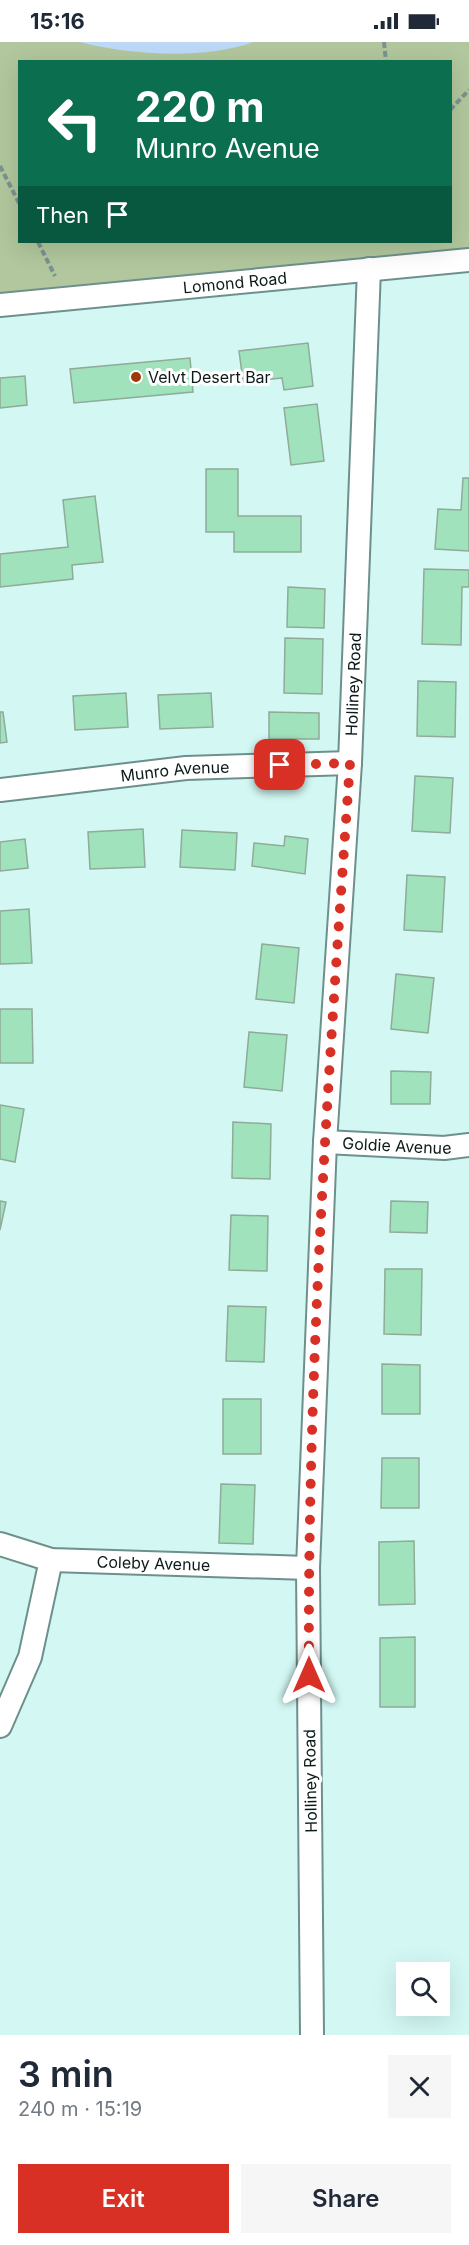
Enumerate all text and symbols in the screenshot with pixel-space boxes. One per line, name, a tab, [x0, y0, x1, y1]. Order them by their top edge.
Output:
text: 15:16	[30, 8, 85, 34]
text: 220 m	[135, 81, 265, 132]
icon: left	[36, 84, 114, 162]
text: Munro Avenue	[135, 132, 320, 165]
icon: arrive	[101, 198, 134, 231]
text: Then	[36, 202, 89, 228]
street label: Lomond Road	[182, 268, 288, 297]
place label: Velvt Desert Bar	[148, 367, 271, 387]
marker: Velvt Desert Bar	[129, 370, 143, 384]
street label: Holliney Road	[341, 632, 365, 736]
pin	[254, 739, 305, 790]
icon: arrive	[263, 748, 296, 781]
street label: Munro Avenue	[119, 757, 230, 786]
street label: Goldie Avenue	[342, 1133, 453, 1158]
street label: Coleby Avenue	[96, 1551, 211, 1575]
position arrow	[277, 1643, 341, 1707]
street label: Holliney Road	[299, 1729, 321, 1833]
map controls	[396, 1962, 450, 2016]
button: search	[396, 1962, 450, 2016]
text: 3 min	[18, 2052, 114, 2096]
button: close	[388, 2055, 451, 2118]
text: 240 m · 15:19	[18, 2097, 142, 2121]
button: Exit	[18, 2164, 229, 2233]
button: Share	[241, 2164, 451, 2233]

